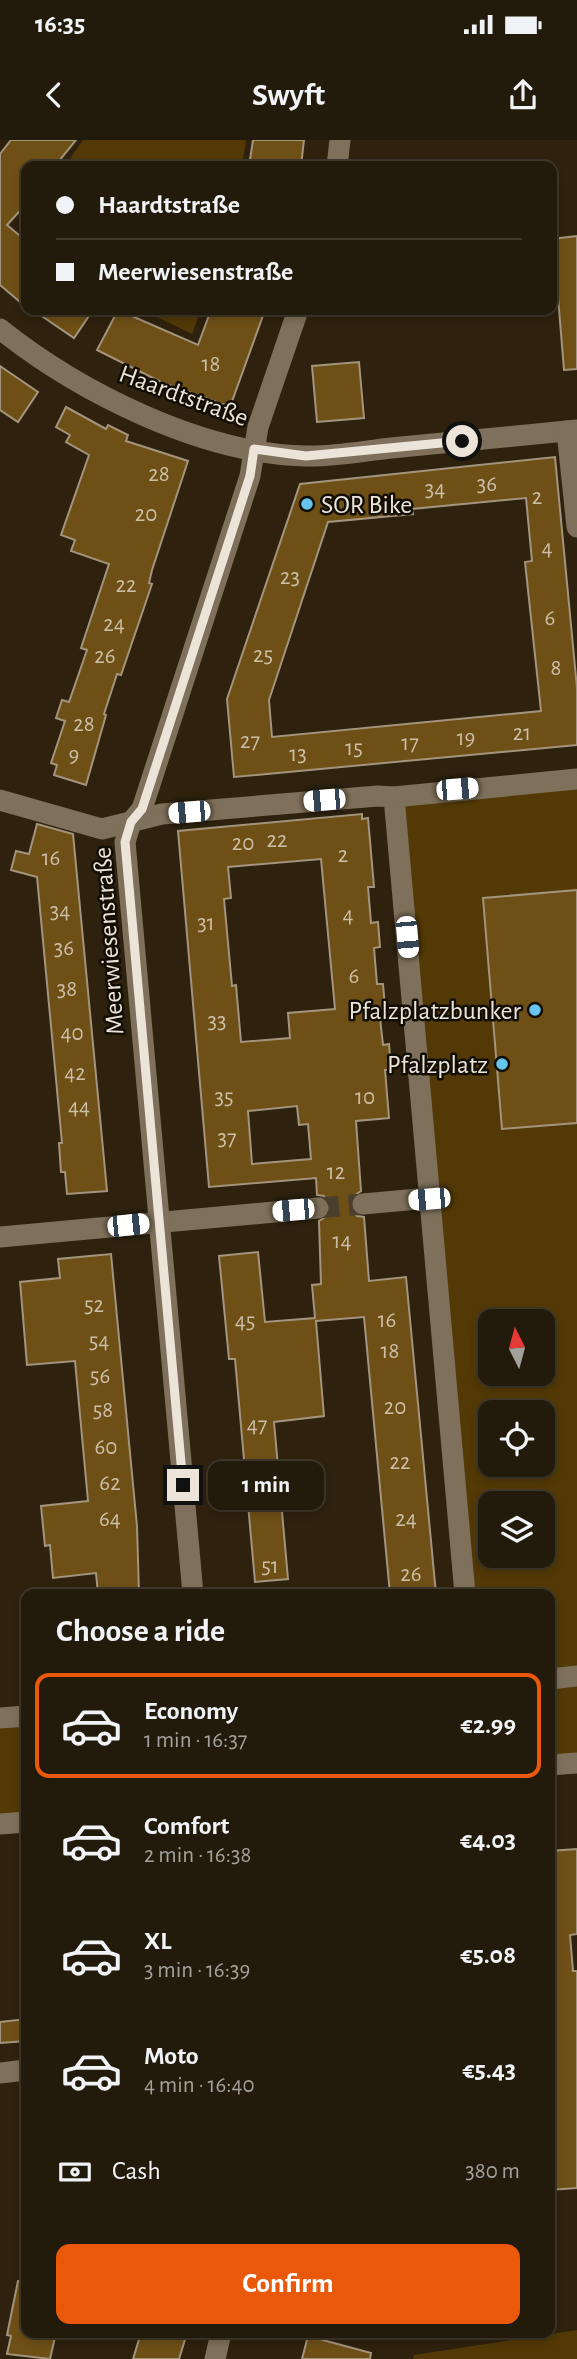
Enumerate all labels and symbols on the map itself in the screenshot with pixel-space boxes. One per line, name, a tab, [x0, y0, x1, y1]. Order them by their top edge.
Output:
house number: 18	[202, 353, 220, 376]
street label: Haardtstraße	[115, 361, 252, 431]
route start	[446, 425, 478, 457]
house number: 28	[148, 463, 170, 486]
house number: 36	[477, 473, 497, 496]
house number: 34	[425, 478, 445, 501]
house number: 2	[532, 486, 542, 509]
place label: SOR Bike	[321, 492, 412, 518]
marker: SOR Bike	[299, 496, 315, 512]
house number: 20	[135, 503, 157, 526]
house number: 4	[541, 537, 553, 560]
house number: 23	[280, 566, 300, 589]
house number: 22	[116, 574, 136, 597]
house number: 6	[545, 607, 555, 630]
house number: 24	[103, 613, 125, 636]
house number: 25	[253, 644, 273, 667]
house number: 26	[94, 645, 116, 668]
house number: 8	[551, 657, 561, 680]
house number: 28	[73, 713, 95, 736]
house number: 21	[513, 722, 531, 745]
house number: 19	[457, 727, 475, 750]
house number: 27	[240, 730, 260, 753]
house number: 17	[401, 732, 419, 755]
house number: 15	[345, 737, 363, 760]
house number: 13	[289, 743, 307, 766]
house number: 9	[69, 744, 79, 767]
car	[436, 777, 479, 801]
car	[303, 788, 346, 812]
car	[168, 800, 211, 824]
house number: 22	[267, 829, 287, 852]
house number: 20	[232, 832, 254, 855]
house number: 2	[338, 844, 348, 867]
street label: Meerwiesenstraße	[89, 846, 129, 1036]
house number: 16	[42, 847, 60, 870]
house number: 34	[50, 900, 70, 923]
house number: 4	[342, 904, 354, 927]
house number: 31	[197, 912, 215, 935]
car	[395, 915, 420, 959]
house number: 36	[54, 937, 74, 960]
house number: 6	[349, 965, 359, 988]
house number: 38	[57, 978, 77, 1001]
place label: Pfalzplatzbunker	[348, 998, 522, 1024]
marker: Pfalzplatzbunker	[527, 1002, 543, 1018]
house number: 33	[208, 1010, 226, 1033]
house number: 40	[60, 1022, 84, 1045]
place label: Pfalzplatz	[387, 1052, 488, 1078]
marker: Pfalzplatz	[494, 1056, 510, 1072]
house number: 42	[64, 1062, 86, 1085]
house number: 35	[214, 1086, 234, 1109]
house number: 10	[355, 1086, 375, 1109]
house number: 44	[68, 1096, 90, 1119]
house number: 37	[217, 1127, 237, 1150]
house number: 12	[327, 1161, 345, 1184]
car	[408, 1187, 451, 1211]
car	[272, 1198, 315, 1222]
car	[107, 1212, 150, 1238]
house number: 14	[333, 1230, 351, 1253]
house number: 52	[84, 1294, 104, 1317]
house number: 16	[378, 1309, 396, 1332]
north arrow	[478, 1309, 555, 1386]
house number: 45	[235, 1310, 255, 1333]
house number: 54	[89, 1330, 109, 1353]
house number: 18	[381, 1340, 399, 1363]
house number: 56	[90, 1365, 110, 1388]
house number: 20	[384, 1396, 406, 1419]
house number: 58	[93, 1399, 113, 1422]
house number: 47	[247, 1414, 267, 1437]
house number: 60	[95, 1436, 117, 1459]
house number: 22	[390, 1451, 410, 1474]
callout: 1 min	[208, 1460, 323, 1510]
route end	[167, 1469, 199, 1501]
house number: 62	[99, 1472, 121, 1495]
house number: 64	[99, 1508, 121, 1531]
house number: 24	[395, 1508, 417, 1531]
house number: 51	[261, 1555, 279, 1578]
house number: 26	[400, 1563, 422, 1586]

